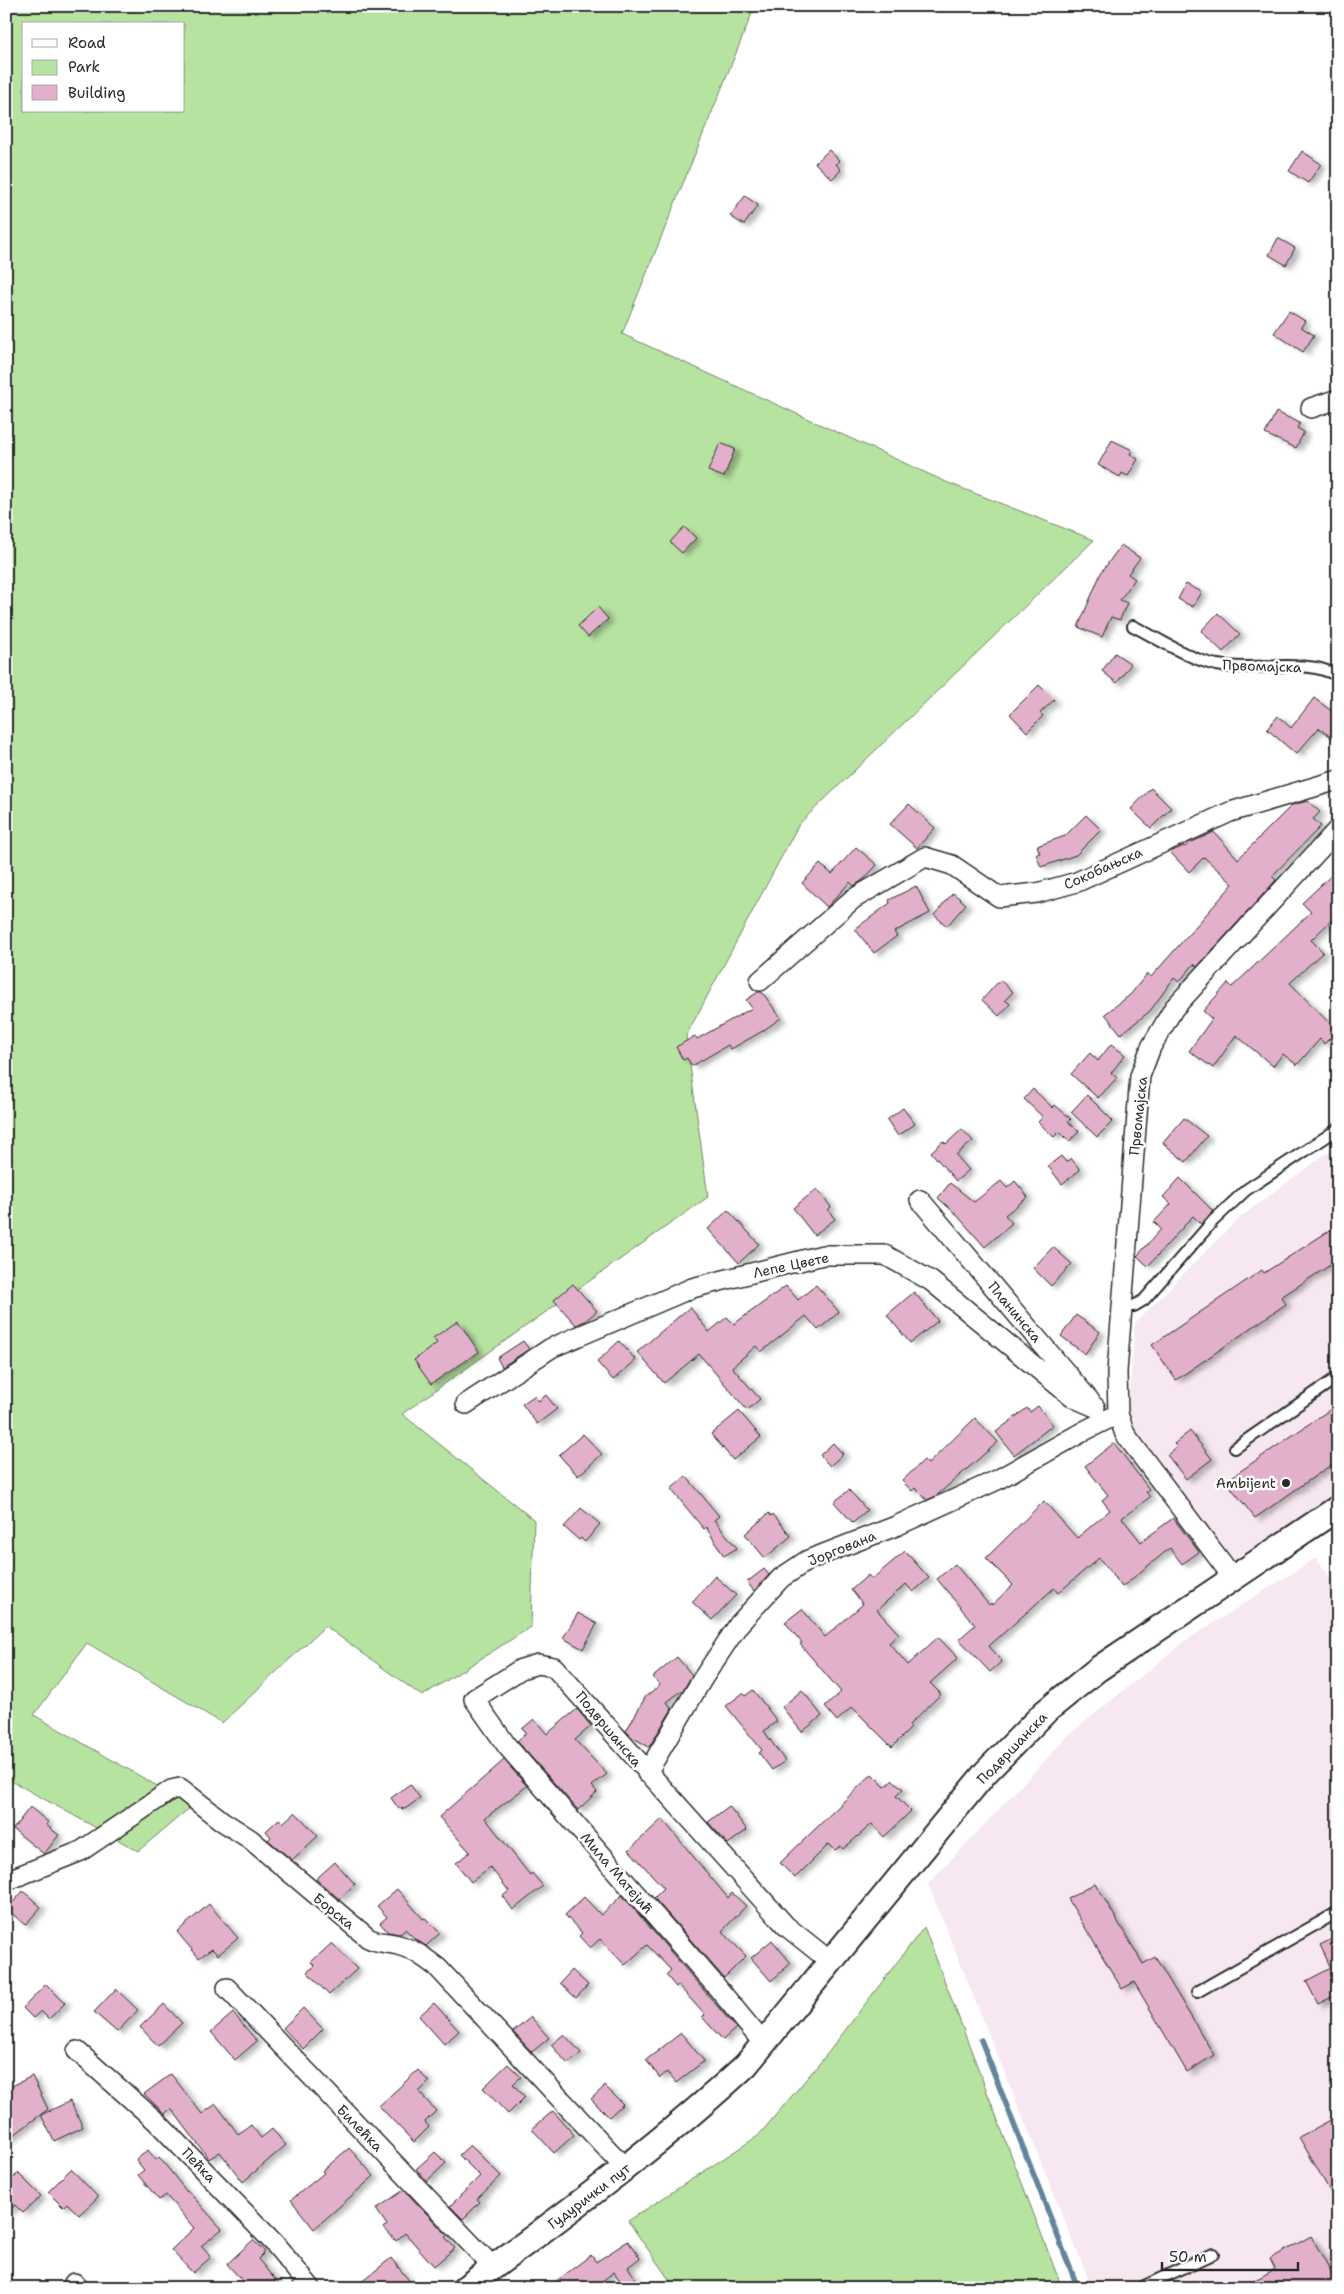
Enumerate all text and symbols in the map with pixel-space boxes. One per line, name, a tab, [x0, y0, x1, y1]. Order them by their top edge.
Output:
legend	[22, 22, 185, 112]
text: Road	[68, 33, 106, 53]
text: Park	[68, 57, 100, 77]
text: Building	[68, 83, 125, 103]
street label: Првомајска	[1222, 656, 1302, 676]
street label: Сокобањска	[1061, 843, 1145, 893]
street label: Првомајска	[1125, 1075, 1151, 1156]
street label: Лепе Цвете	[751, 1248, 831, 1282]
street label: Планинска	[984, 1278, 1046, 1346]
place label: Ambijent	[1216, 1474, 1276, 1492]
marker: Ambijent	[1280, 1477, 1292, 1489]
street label: Јоргована	[805, 1526, 879, 1570]
street label: Подвршанска	[572, 1687, 646, 1771]
street label: Подвршанска	[973, 1708, 1051, 1788]
street label: Мила Матејић	[577, 1829, 657, 1917]
street label: Борска	[310, 1889, 359, 1933]
street label: Билећка	[333, 2101, 387, 2155]
street label: Пећка	[178, 2144, 220, 2186]
street label: Гудурички пут	[544, 2159, 635, 2233]
scale bar	[1162, 2239, 1298, 2271]
text: 50 m	[1169, 2247, 1207, 2267]

